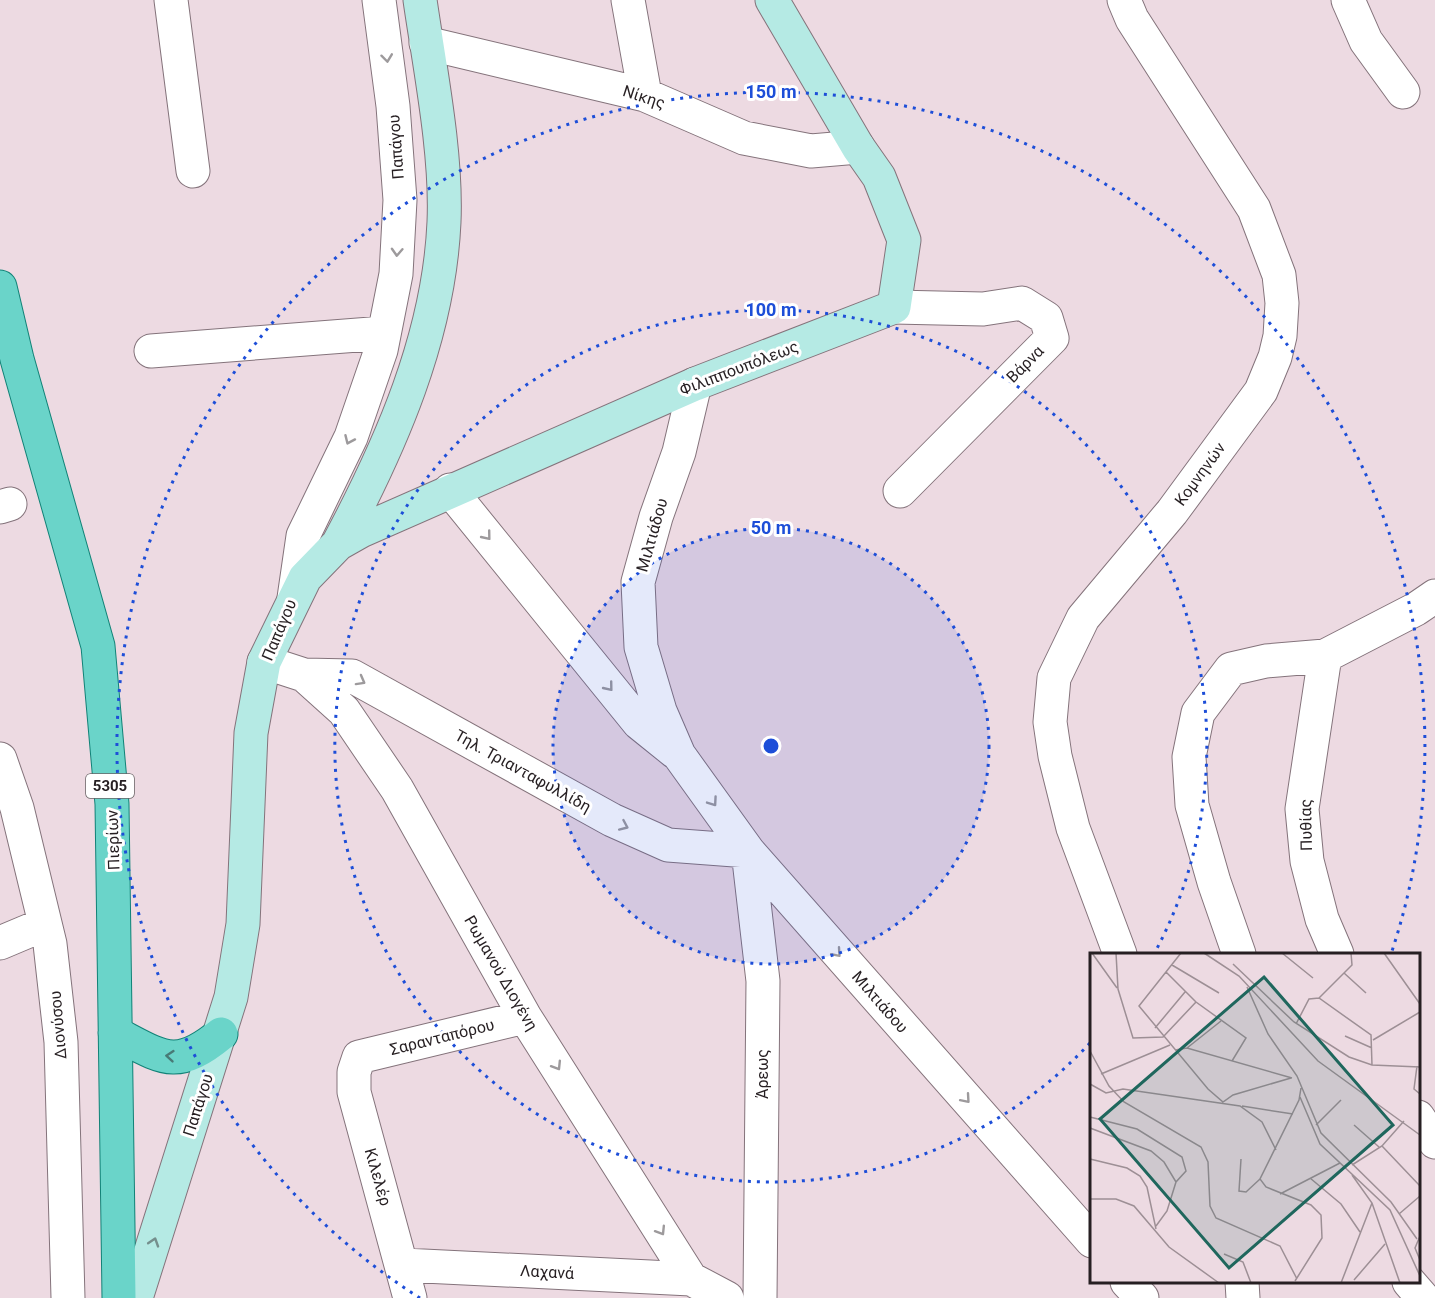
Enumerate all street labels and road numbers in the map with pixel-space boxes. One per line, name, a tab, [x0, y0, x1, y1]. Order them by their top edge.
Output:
street label: Νίκης	[621, 81, 667, 113]
street label: Παπάγου	[384, 114, 408, 180]
street label: Φιλιππουπόλεως	[677, 337, 801, 399]
street label: Βάρνα	[1002, 341, 1048, 387]
street label: Κομνηνών	[1171, 438, 1229, 509]
street label: Μιλτιάδου	[632, 496, 672, 574]
street label: Παπάγου	[258, 596, 300, 664]
street label: Τηλ. Τριανταφυλλίδη	[452, 726, 594, 816]
road number: 5305	[86, 774, 134, 798]
street label: Πυθίας	[1296, 799, 1316, 851]
street label: Πιερίων	[102, 809, 124, 870]
street label: Ρωμανού Διογένη	[460, 912, 542, 1034]
street label: Μιλτιάδου	[848, 967, 912, 1037]
street label: Διονύσου	[46, 990, 70, 1060]
street label: Σαρανταπόρου	[388, 1015, 496, 1059]
street label: Άρεως	[753, 1049, 772, 1099]
street label: Παπάγου	[179, 1071, 217, 1139]
street label: Κιλελέρ	[361, 1146, 395, 1208]
street label: Λαχανά	[519, 1261, 575, 1283]

